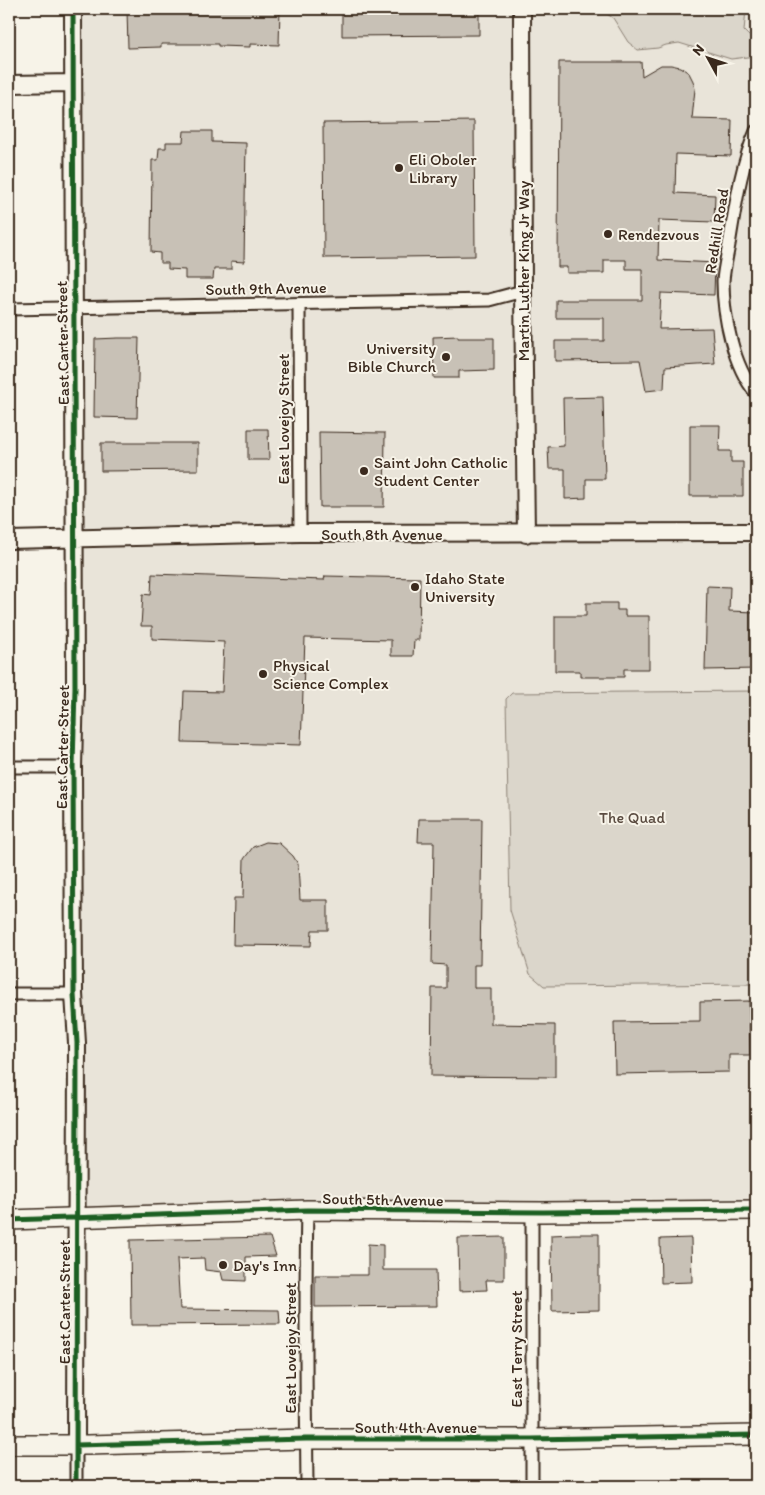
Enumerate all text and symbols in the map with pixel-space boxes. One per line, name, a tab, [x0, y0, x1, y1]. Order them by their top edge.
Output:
north arrow	[682, 32, 732, 82]
text: N	[689, 41, 708, 59]
place label: Eli Oboler Library	[409, 150, 477, 187]
marker: Eli Oboler Library	[393, 162, 405, 174]
street label: Martin Luther King Jr Way	[514, 180, 533, 361]
street label: Redhill Road	[700, 187, 733, 275]
place label: Rendezvous	[618, 225, 699, 244]
marker: Rendezvous	[602, 228, 614, 240]
street label: South 9th Avenue	[205, 278, 327, 299]
street label: East Carter Street	[52, 281, 73, 405]
place label: University Bible Church	[348, 339, 436, 376]
marker: University Bible Church	[440, 351, 452, 363]
street label: East Lovejoy Street	[274, 353, 293, 485]
place label: Saint John Catholic Student Center	[374, 453, 508, 490]
marker: Saint John Catholic Student Center	[358, 465, 370, 477]
street label: South 8th Avenue	[321, 525, 443, 544]
place label: Idaho State University	[425, 569, 505, 606]
marker: Idaho State University	[409, 581, 421, 593]
place label: Physical Science Complex	[273, 656, 388, 693]
marker: Physical Science Complex	[257, 668, 269, 680]
street label: East Carter Street	[52, 685, 73, 809]
park label: The Quad	[599, 808, 665, 827]
street label: South 5th Avenue	[322, 1189, 444, 1210]
street label: East Carter Street	[55, 1240, 74, 1364]
place label: Day's Inn	[233, 1256, 297, 1275]
marker: Day's Inn	[217, 1259, 229, 1271]
street label: East Lovejoy Street	[281, 1282, 300, 1414]
street label: East Terry Street	[507, 1291, 526, 1407]
street label: South 4th Avenue	[355, 1418, 477, 1437]

